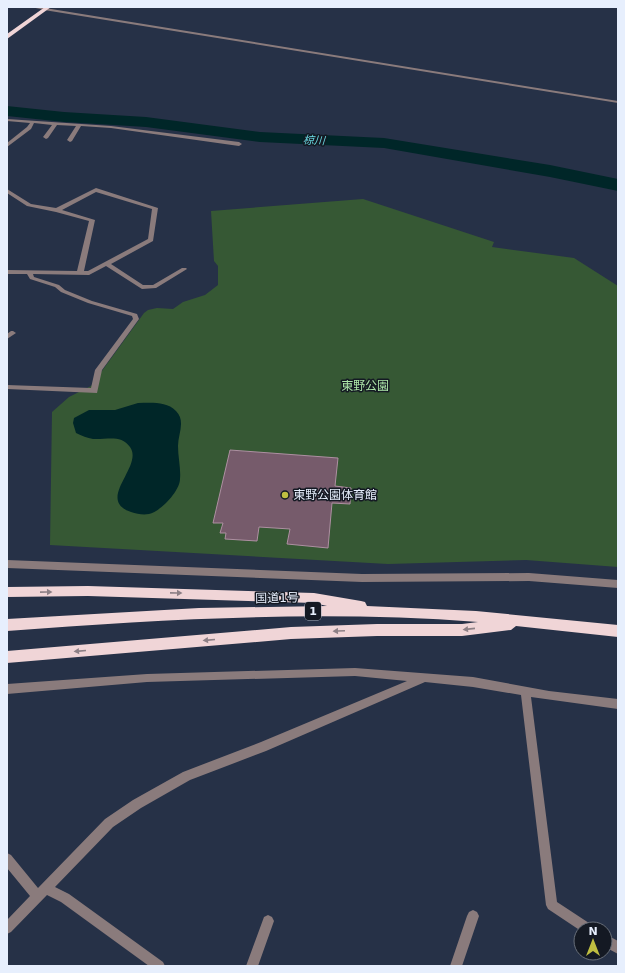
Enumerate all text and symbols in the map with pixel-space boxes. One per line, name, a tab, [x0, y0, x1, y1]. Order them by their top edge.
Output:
water label: 椋川	[303, 133, 326, 148]
park label: 東野公園	[341, 379, 389, 393]
place label: 東野公園体育館	[293, 488, 377, 502]
marker: 東野公園体育館	[280, 490, 290, 500]
one-way arrow	[40, 588, 52, 595]
one-way arrow	[170, 590, 183, 596]
street label: 国道1号	[255, 591, 299, 605]
road number: 1	[305, 602, 321, 620]
one-way arrow	[463, 626, 475, 632]
one-way arrow	[332, 628, 345, 634]
one-way arrow	[203, 636, 215, 643]
one-way arrow	[74, 647, 86, 654]
north arrow	[573, 921, 613, 961]
text: N	[588, 925, 598, 938]

